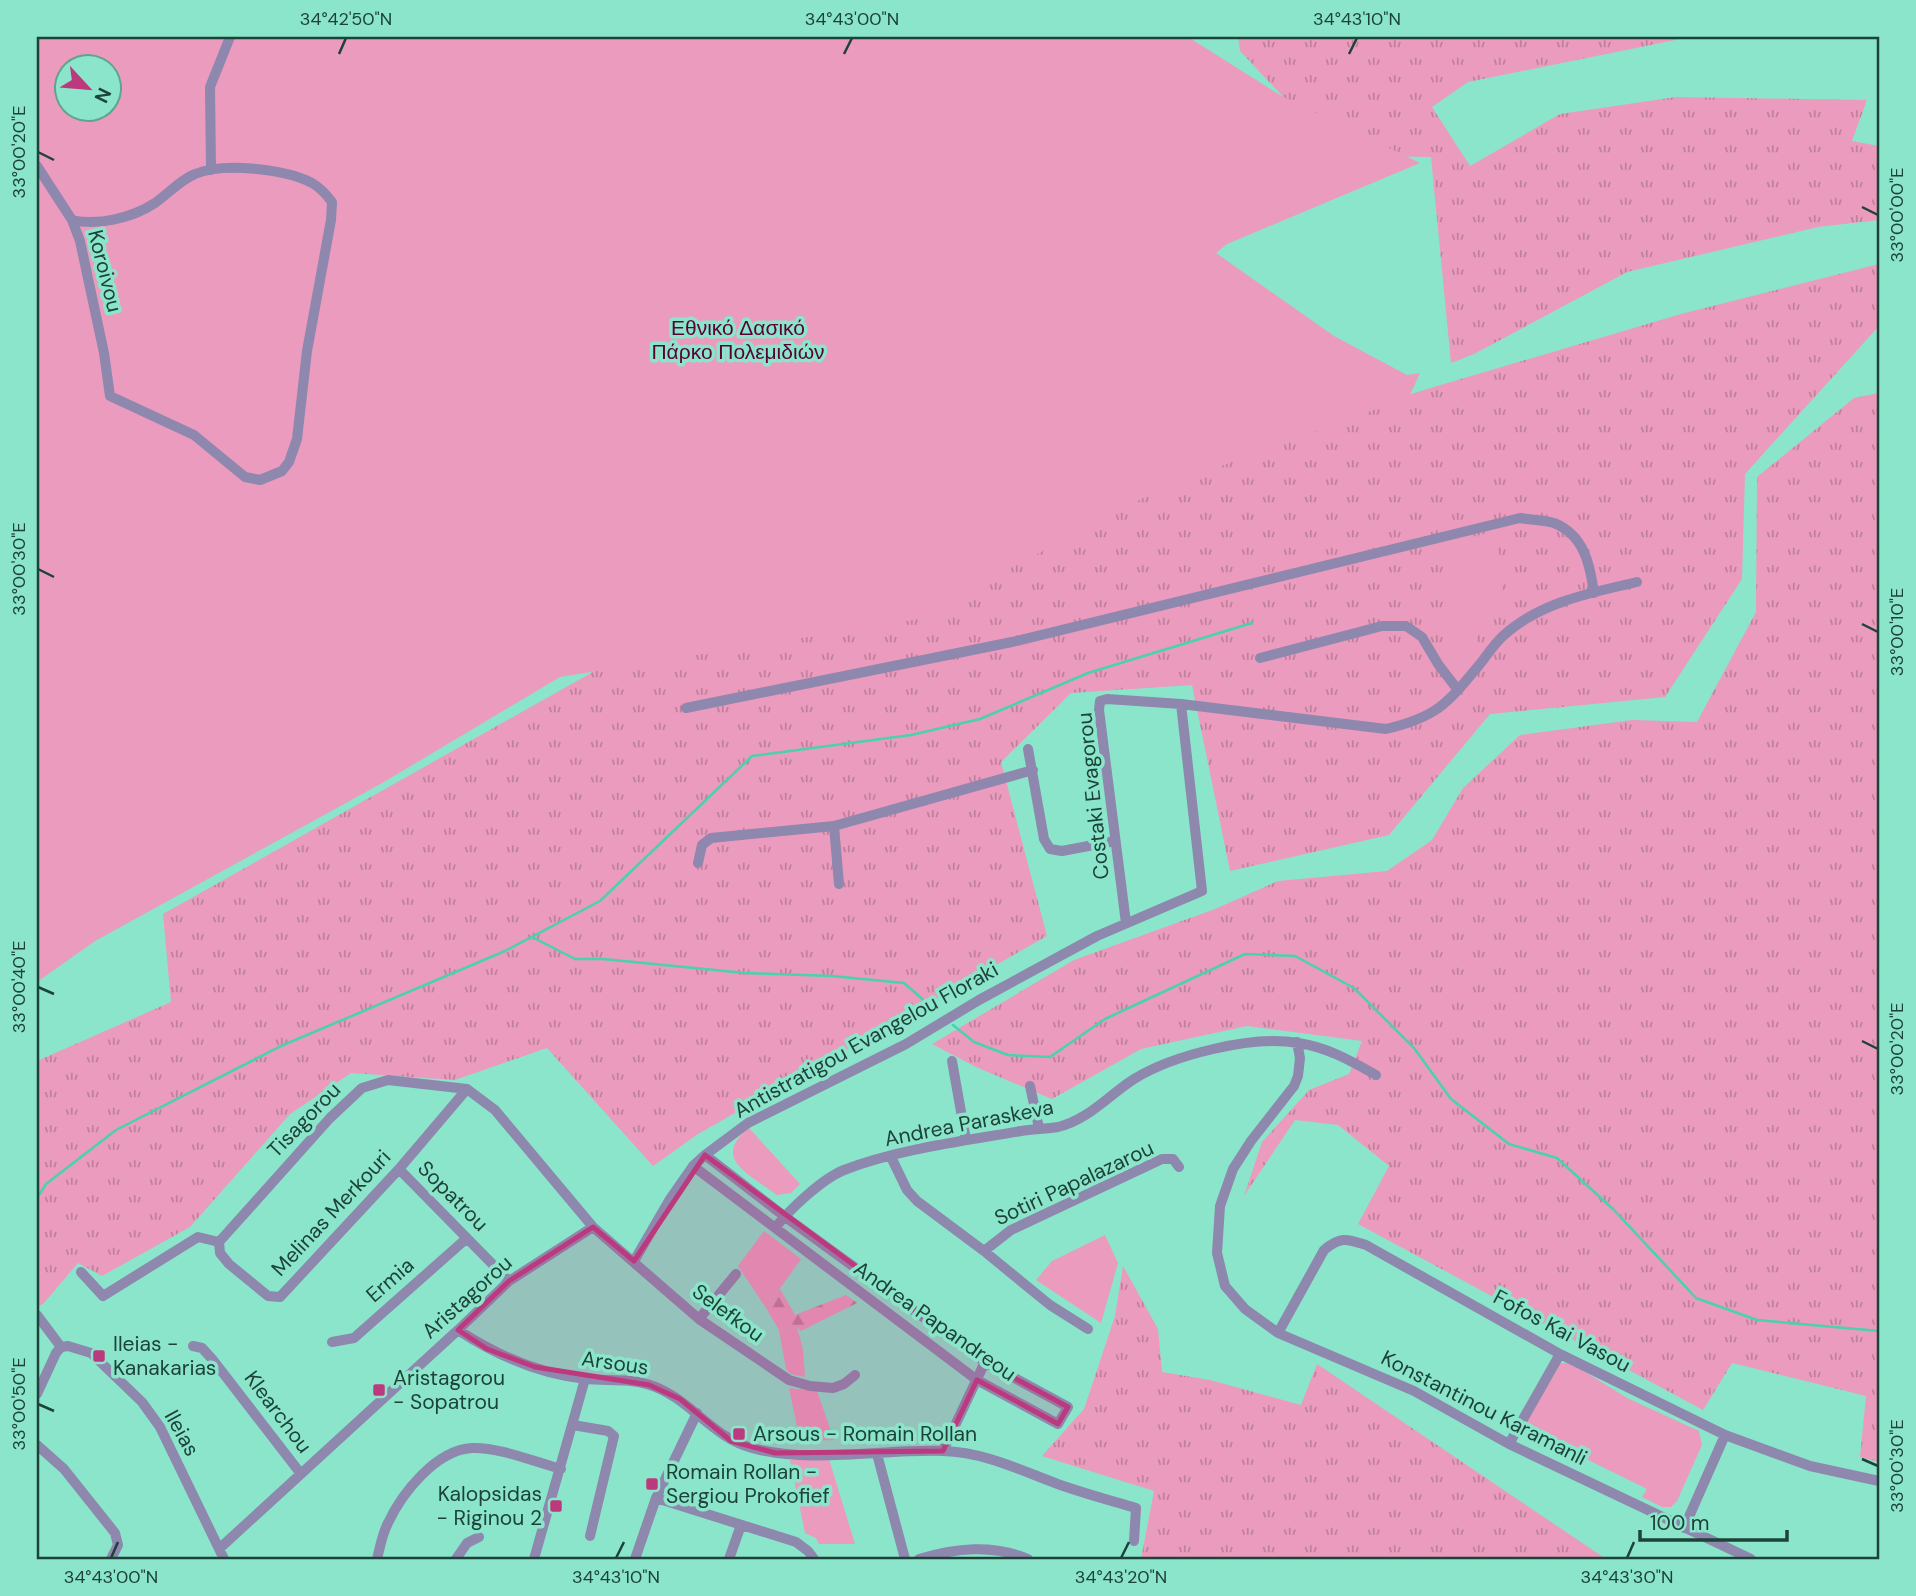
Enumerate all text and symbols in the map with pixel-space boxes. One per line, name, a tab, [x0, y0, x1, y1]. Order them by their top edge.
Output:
text: 34°42'50"N	[300, 7, 392, 31]
text: 34°43'00"N	[805, 7, 899, 31]
text: 34°43'10"N	[1313, 7, 1401, 31]
north arrow	[52, 52, 122, 122]
text: N	[89, 84, 117, 107]
text: 33°00'20"E	[7, 106, 31, 198]
text: 33°00'00"E	[1885, 168, 1909, 262]
street label: Koroivou	[81, 227, 129, 315]
park label: Εθνικό Δασικό Πάρκο Πολεμιδιών	[651, 314, 825, 366]
text: 33°00'30"E	[7, 522, 31, 616]
text: 33°00'10"E	[1885, 588, 1909, 676]
street label: Costaki Evagorou	[1070, 711, 1116, 881]
text: 33°00'40"E	[7, 941, 31, 1033]
street label: Antistratigou Evangelou Floraki	[729, 955, 1003, 1125]
text: 33°00'20"E	[1885, 1003, 1909, 1095]
street label: Tisagorou	[261, 1076, 347, 1164]
street label: Andrea Paraskeva	[882, 1093, 1056, 1153]
street label: Sotiri Papalazarou	[990, 1134, 1158, 1232]
street label: Melinas Merkouri	[265, 1144, 397, 1282]
street label: Sopatrou	[412, 1155, 494, 1237]
street label: Aristagorou	[416, 1249, 518, 1345]
street label: Ermia	[360, 1251, 420, 1309]
street label: Andrea Papandreou	[848, 1254, 1022, 1388]
street label: Selefkou	[687, 1278, 769, 1348]
street label: Fofos Kai Vasou	[1488, 1283, 1636, 1379]
place label: Ileias - Kanakarias	[113, 1330, 216, 1382]
street label: Arsous	[580, 1344, 650, 1382]
street label: Konstantinou Karamanli	[1376, 1344, 1592, 1472]
marker: Ileias - Kanakarias	[91, 1348, 107, 1364]
text: 33°00'50"E	[7, 1357, 31, 1451]
place label: Aristagorou - Sopatrou	[393, 1364, 505, 1416]
street label: Klearchou	[238, 1365, 318, 1459]
marker: Aristagorou - Sopatrou	[371, 1382, 387, 1398]
street label: Ileias	[158, 1405, 206, 1461]
text: 33°00'30"E	[1885, 1419, 1909, 1513]
place label: Arsous - Romain Rollan	[753, 1420, 977, 1448]
marker: Arsous - Romain Rollan	[731, 1426, 747, 1442]
place label: Romain Rollan - Sergiou Prokofief	[666, 1458, 830, 1510]
marker: Romain Rollan - Sergiou Prokofief	[644, 1476, 660, 1492]
place label: Kalopsidas - Riginou 2	[437, 1480, 542, 1532]
marker: Kalopsidas - Riginou 2	[548, 1498, 564, 1514]
scale bar	[1640, 1498, 1786, 1542]
text: 100 m	[1650, 1509, 1710, 1537]
text: 34°43'00"N	[64, 1565, 158, 1589]
text: 34°43'10"N	[572, 1565, 660, 1589]
text: 34°43'20"N	[1075, 1565, 1167, 1589]
text: 34°43'30"N	[1581, 1565, 1673, 1589]

